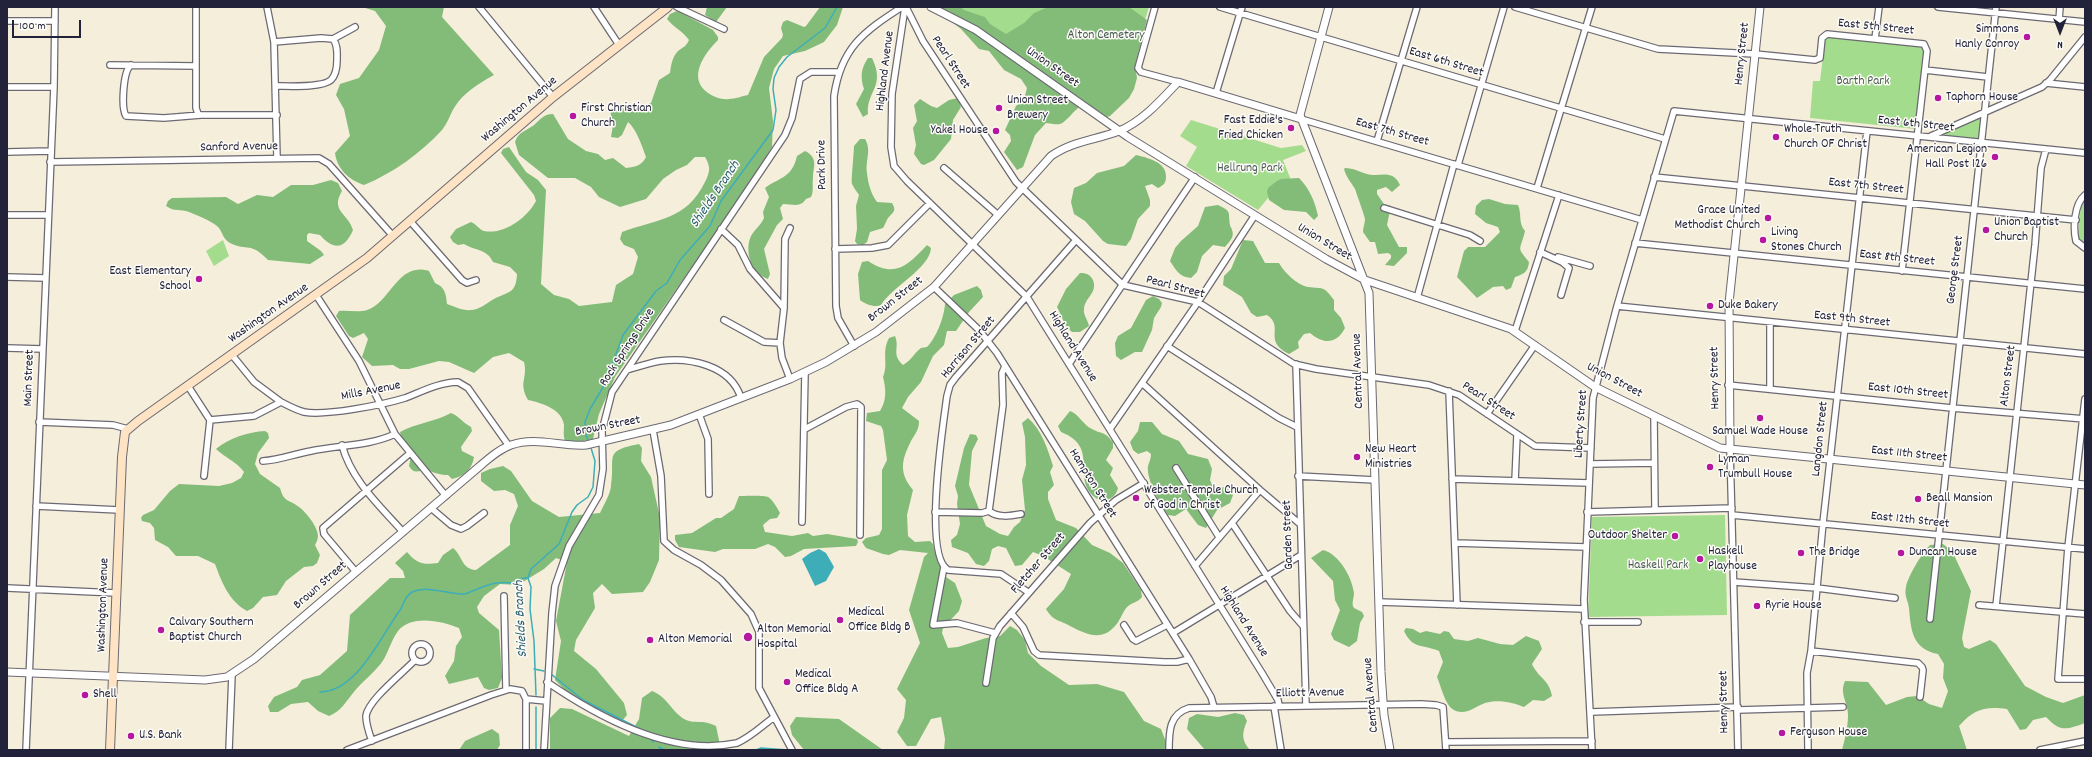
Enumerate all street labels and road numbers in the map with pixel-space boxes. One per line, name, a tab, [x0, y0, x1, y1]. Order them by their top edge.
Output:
street label: East 5th Street	[1837, 16, 1915, 40]
street label: Henry Street	[1732, 22, 1754, 86]
street label: Highland Avenue	[873, 30, 899, 112]
street label: Pearl Street	[927, 34, 973, 92]
street label: Union Street	[1023, 44, 1081, 92]
street label: East 6th Street	[1407, 44, 1485, 82]
street label: Washington Avenue	[479, 74, 561, 146]
street label: East 6th Street	[1877, 113, 1955, 137]
street label: East 7th Street	[1354, 115, 1430, 151]
street label: Sanford Avenue	[200, 140, 278, 156]
street label: Park Drive	[815, 140, 831, 190]
street label: East 7th Street	[1828, 175, 1904, 199]
street label: Union Street	[1294, 221, 1354, 265]
street label: George Street	[1944, 235, 1968, 305]
street label: East 8th Street	[1859, 247, 1935, 271]
street label: Pearl Street	[1144, 273, 1206, 303]
street label: Brown Street	[865, 274, 927, 326]
street label: Washington Avenue	[226, 281, 312, 347]
street label: Rock Springs Drive	[597, 306, 659, 390]
street label: East 9th Street	[1813, 308, 1891, 332]
street label: Highland Avenue	[1044, 309, 1100, 385]
street label: Harrison Street	[938, 314, 1000, 382]
street label: Central Avenue	[1350, 333, 1368, 409]
street label: Alton Street	[1998, 345, 2020, 407]
street label: Henry Street	[1708, 346, 1724, 410]
street label: Main Street	[21, 349, 39, 407]
street label: Union Street	[1583, 360, 1645, 402]
street label: Mills Avenue	[340, 379, 402, 405]
street label: Pearl Street	[1459, 379, 1517, 425]
street label: East 10th Street	[1867, 380, 1949, 404]
street label: Liberty Street	[1572, 389, 1592, 459]
street label: Langdon Street	[1809, 401, 1833, 477]
street label: Brown Street	[574, 413, 642, 441]
street label: East 11th Street	[1870, 443, 1948, 467]
street label: Hampton Street	[1064, 446, 1120, 522]
street label: Garden Street	[1280, 500, 1298, 570]
street label: East 12th Street	[1870, 509, 1950, 533]
street label: Fletcher Street	[1008, 530, 1070, 598]
street label: Washington Avenue	[95, 558, 113, 652]
street label: Brown Street	[291, 559, 351, 613]
street label: Highland Avenue	[1215, 584, 1271, 660]
street label: Central Avenue	[1361, 657, 1383, 733]
street label: Henry Street	[1717, 670, 1733, 734]
street label: Elliott Avenue	[1276, 686, 1344, 702]

